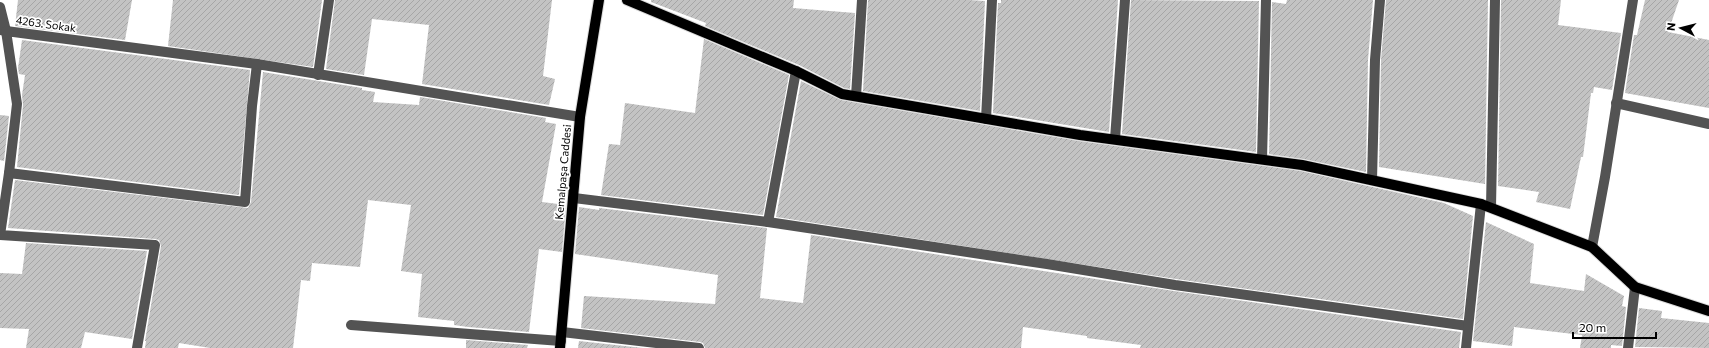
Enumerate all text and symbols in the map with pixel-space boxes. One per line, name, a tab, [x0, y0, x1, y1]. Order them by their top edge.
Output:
north arrow	[1661, 8, 1701, 48]
street label: 4263. Sokak	[15, 13, 77, 34]
text: N	[1664, 22, 1678, 32]
street label: Kemalpaşa Caddesi	[552, 124, 573, 220]
scale bar	[1573, 314, 1656, 340]
text: 20 m	[1579, 320, 1606, 334]

